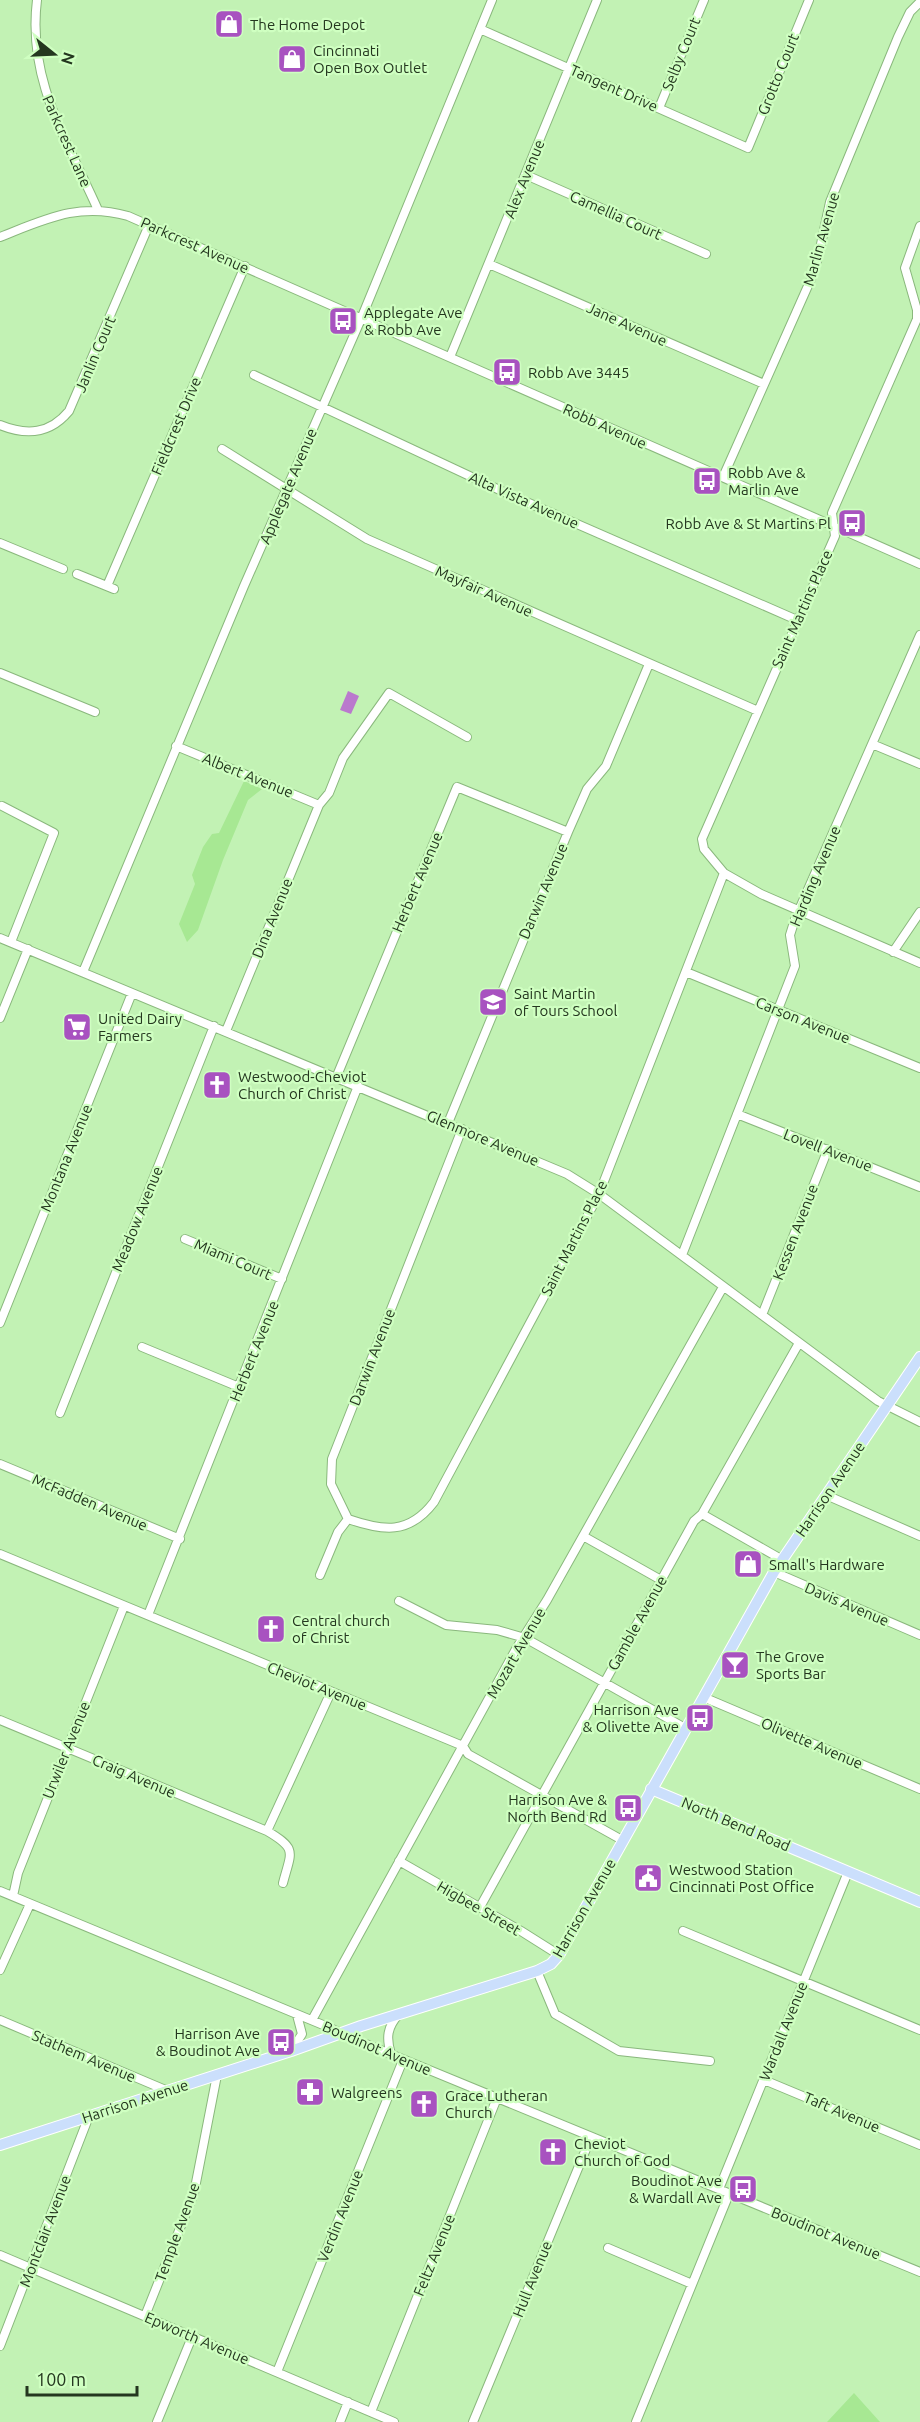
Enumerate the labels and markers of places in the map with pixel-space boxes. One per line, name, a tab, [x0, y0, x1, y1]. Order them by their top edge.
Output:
shop icon: The Home Depot	[213, 8, 245, 40]
place label: The Home Depot	[250, 16, 365, 33]
place label: Cincinnati Open Box Outlet	[313, 42, 427, 76]
shop icon: Cincinnati Open Box Outlet	[276, 43, 308, 75]
place label: Applegate Ave & Robb Ave	[364, 304, 463, 338]
bus stop icon: Applegate Ave & Robb Ave	[327, 305, 359, 337]
bus stop icon: Robb Ave 3445	[491, 356, 523, 388]
place label: Robb Ave 3445	[528, 364, 629, 381]
place label: Robb Ave & Marlin Ave	[728, 464, 806, 498]
bus stop icon: Robb Ave & Marlin Ave	[691, 465, 723, 497]
bus stop icon: Robb Ave & St Martins Pl	[836, 507, 868, 539]
place label: Robb Ave & St Martins Pl	[666, 515, 831, 532]
place label: Saint Martin of Tours School	[514, 985, 617, 1019]
school or university icon: Saint Martin of Tours School	[477, 986, 509, 1018]
place label: United Dairy Farmers	[98, 1010, 182, 1044]
supermarket icon: United Dairy Farmers	[61, 1011, 93, 1043]
place label: Westwood-Cheviot Church of Christ	[238, 1068, 366, 1102]
church icon: Westwood-Cheviot Church of Christ	[201, 1069, 233, 1101]
shop icon: Small's Hardware	[732, 1548, 764, 1580]
place label: Small's Hardware	[769, 1556, 885, 1573]
place label: Central church of Christ	[292, 1612, 390, 1646]
church icon: Central church of Christ	[255, 1613, 287, 1645]
place label: The Grove Sports Bar	[756, 1648, 826, 1682]
bar icon: The Grove Sports Bar	[719, 1649, 751, 1681]
place label: Harrison Ave & Olivette Ave	[582, 1701, 679, 1735]
bus stop icon: Harrison Ave & Olivette Ave	[684, 1702, 716, 1734]
place label: Harrison Ave & North Bend Rd	[507, 1791, 607, 1825]
bus stop icon: Harrison Ave & North Bend Rd	[612, 1792, 644, 1824]
place label: Westwood Station Cincinnati Post Office	[669, 1861, 814, 1895]
public building icon: Westwood Station Cincinnati Post Office	[632, 1862, 664, 1894]
place label: Harrison Ave & Boudinot Ave	[156, 2025, 260, 2059]
bus stop icon: Harrison Ave & Boudinot Ave	[265, 2026, 297, 2058]
pharmacy icon: Walgreens	[294, 2076, 326, 2108]
place label: Walgreens	[331, 2084, 402, 2101]
place label: Grace Lutheran Church	[445, 2087, 548, 2121]
church icon: Grace Lutheran Church	[408, 2088, 440, 2120]
place label: Cheviot Church of God	[574, 2135, 670, 2169]
church icon: Cheviot Church of God	[537, 2136, 569, 2168]
place label: Boudinot Ave & Wardall Ave	[629, 2172, 722, 2206]
bus stop icon: Boudinot Ave & Wardall Ave	[727, 2173, 759, 2205]

